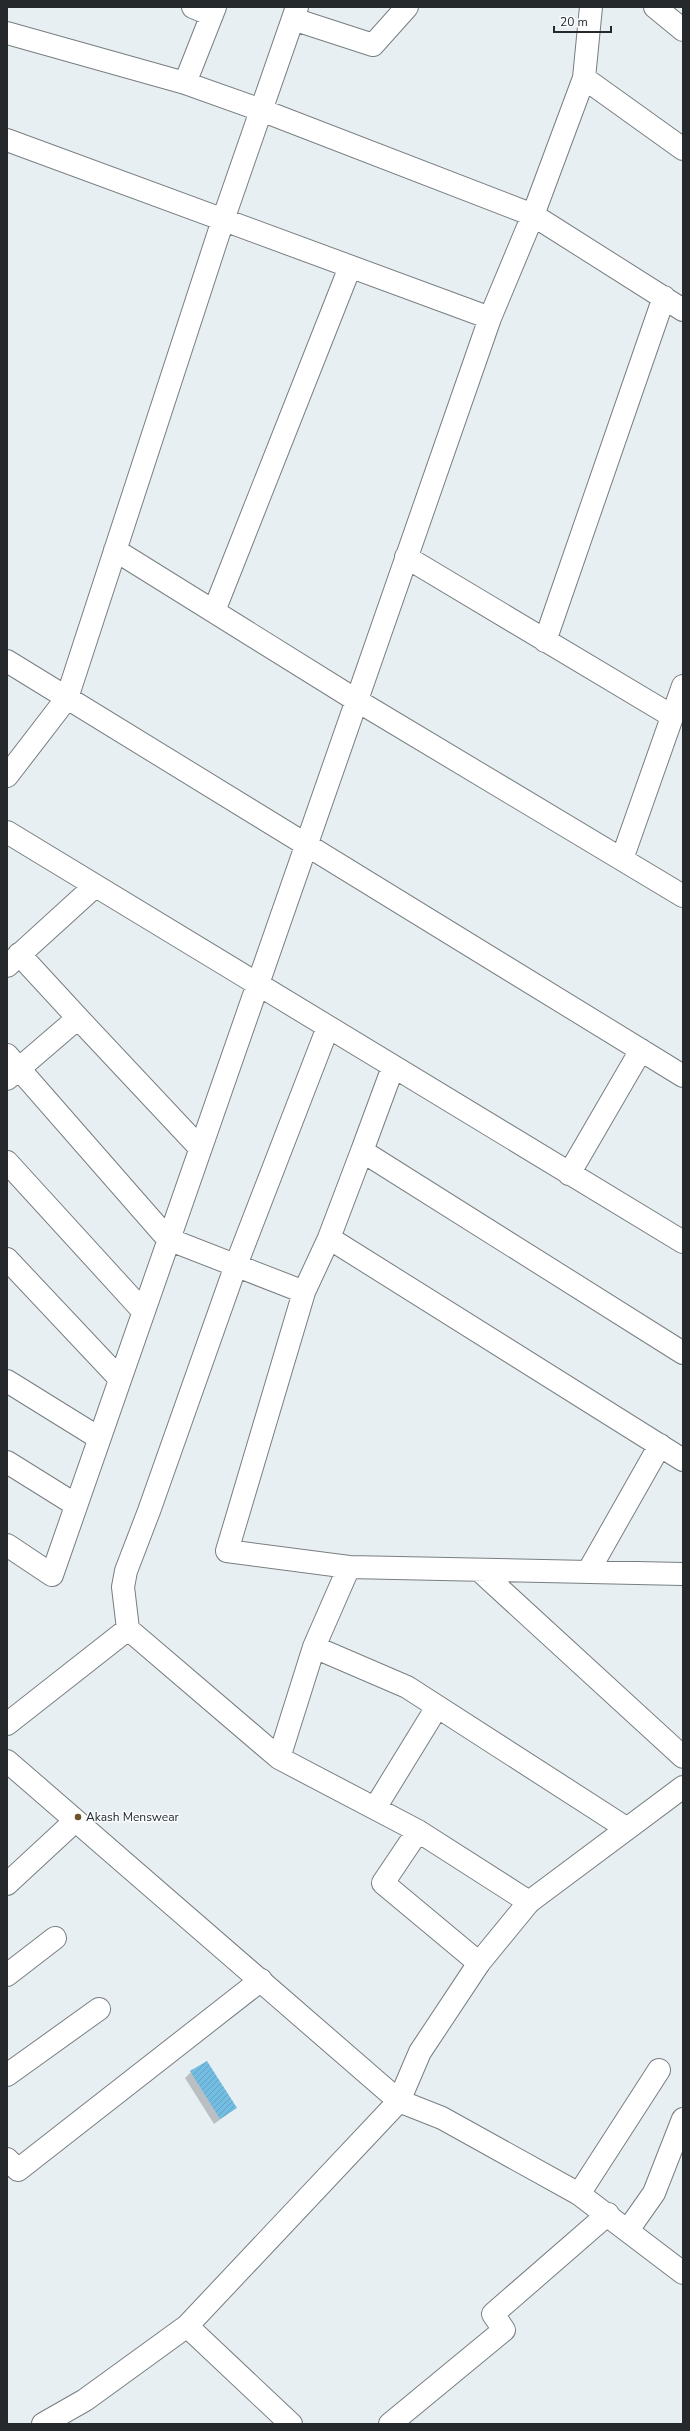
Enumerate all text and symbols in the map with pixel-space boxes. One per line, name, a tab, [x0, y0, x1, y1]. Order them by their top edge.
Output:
scale bar	[554, 8, 611, 34]
text: 20 m	[560, 14, 588, 30]
place label: Akash Menswear	[86, 1809, 180, 1825]
marker: Akash Menswear	[73, 1812, 83, 1822]

